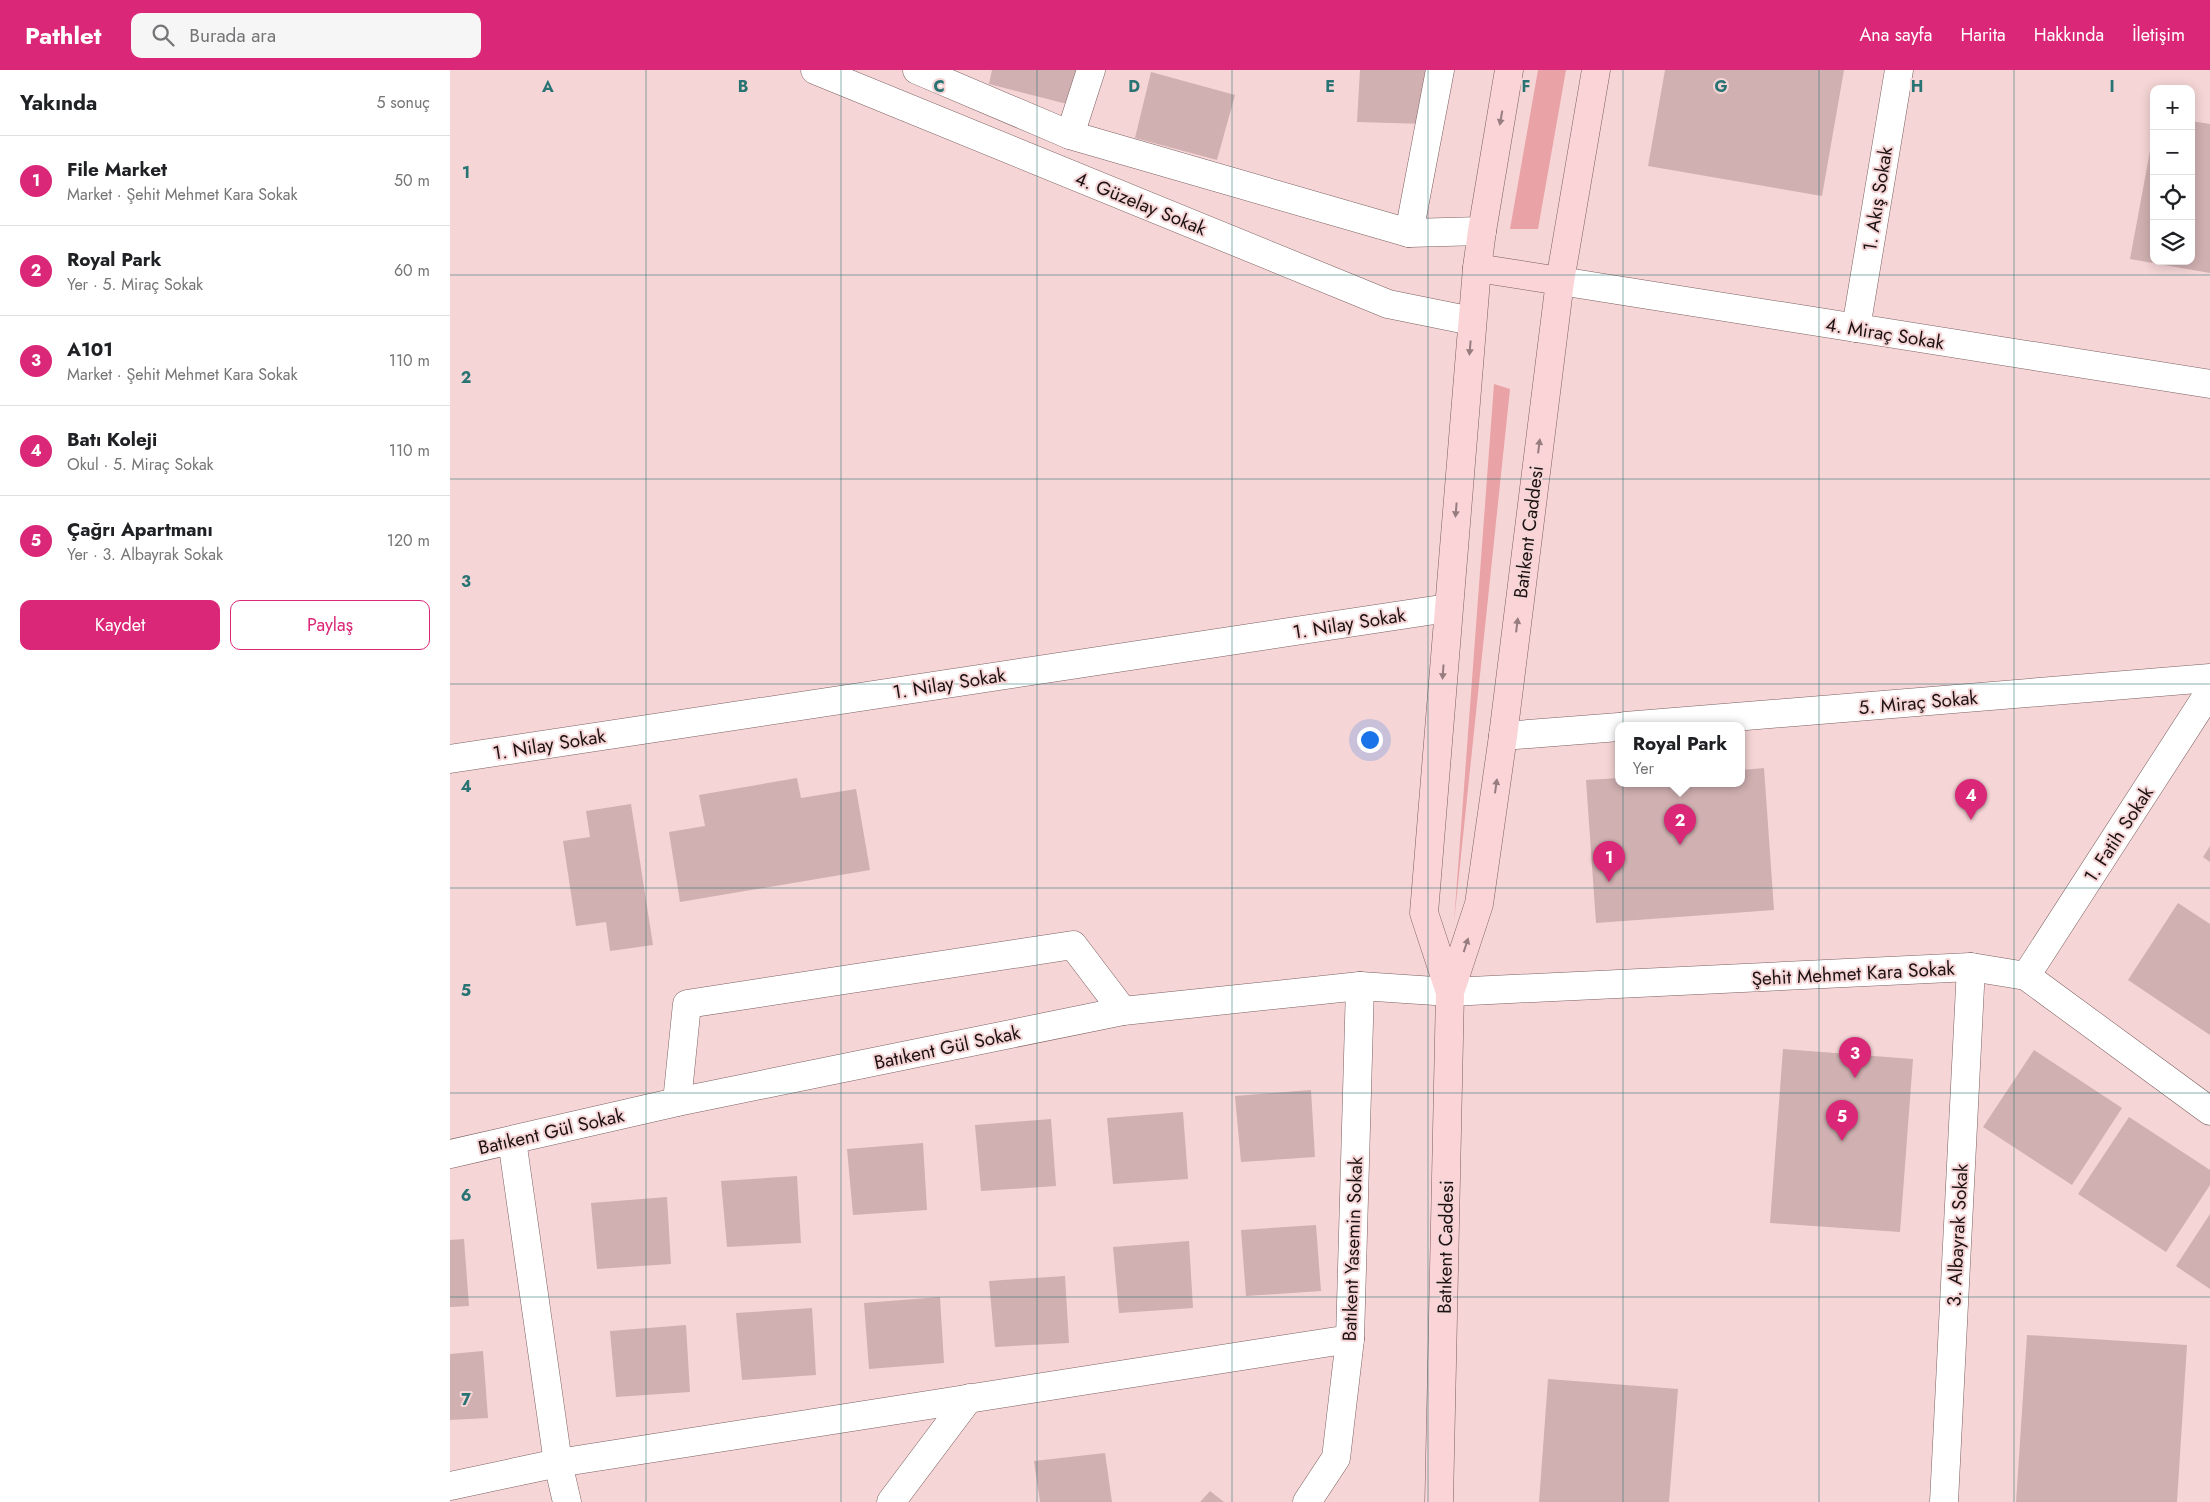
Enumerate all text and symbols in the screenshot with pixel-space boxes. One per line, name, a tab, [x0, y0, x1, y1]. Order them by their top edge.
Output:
search box	[131, 13, 481, 58]
text: Pathlet	[25, 18, 101, 53]
icon: search	[149, 21, 177, 49]
text: Burada ara	[189, 22, 276, 49]
text: Ana sayfa	[1859, 22, 1932, 48]
text: Harita	[1960, 22, 2006, 48]
text: Hakkında	[2034, 22, 2104, 48]
text: İletişim	[2132, 22, 2185, 48]
text: A	[541, 75, 554, 98]
text: B	[738, 75, 748, 98]
text: C	[933, 75, 945, 98]
text: D	[1128, 75, 1140, 98]
text: E	[1325, 75, 1335, 98]
text: F	[1522, 75, 1530, 98]
text: G	[1714, 75, 1728, 98]
text: H	[1911, 75, 1923, 98]
text: I	[2109, 75, 2115, 98]
map controls	[2150, 85, 2195, 265]
button: +	[2150, 85, 2195, 130]
text: Yakında	[20, 88, 97, 118]
text: 5 sonuç	[377, 91, 430, 114]
one-way arrow	[1496, 110, 1504, 126]
button: −	[2150, 130, 2195, 175]
street label: 1. Akış Sokak	[1856, 144, 1899, 253]
text: File Market	[67, 156, 167, 183]
text: 1	[462, 161, 470, 184]
street label: 4. Güzelay Sokak	[1071, 165, 1211, 242]
text: 1	[32, 169, 40, 192]
text: 50 m	[394, 169, 430, 192]
button: locate	[2150, 175, 2195, 220]
text: Market · Şehit Mehmet Kara Sokak	[67, 183, 298, 206]
button: layers	[2150, 220, 2195, 265]
text: Royal Park	[67, 246, 161, 273]
text: 2	[31, 259, 41, 282]
text: 60 m	[394, 259, 430, 282]
text: Yer · 5. Miraç Sokak	[67, 273, 203, 296]
street label: 4. Miraç Sokak	[1824, 311, 1947, 356]
text: A101	[67, 336, 113, 363]
one-way arrow	[1466, 341, 1474, 357]
text: 3	[31, 349, 41, 372]
text: 110 m	[389, 349, 430, 372]
text: Market · Şehit Mehmet Kara Sokak	[67, 363, 298, 386]
text: 2	[461, 366, 471, 389]
text: Batı Koleji	[67, 426, 157, 453]
one-way arrow	[1535, 438, 1543, 454]
text: 4	[30, 439, 42, 462]
text: 110 m	[389, 439, 430, 462]
text: Okul · 5. Miraç Sokak	[67, 453, 214, 476]
street label: Batıkent Caddesi	[1507, 464, 1550, 600]
one-way arrow	[1452, 503, 1460, 519]
text: Çağrı Apartmanı	[67, 516, 213, 543]
text: 5	[31, 529, 41, 552]
text: 120 m	[387, 529, 430, 552]
text: Yer · 3. Albayrak Sokak	[67, 543, 223, 566]
text: 3	[461, 570, 471, 593]
button: Kaydet	[20, 600, 220, 650]
button: Paylaş	[230, 600, 430, 650]
street label: 1. Nilay Sokak	[1291, 601, 1408, 646]
one-way arrow	[1513, 617, 1521, 633]
street label: 1. Nilay Sokak	[891, 661, 1008, 706]
one-way arrow	[1439, 665, 1447, 681]
street label: 5. Miraç Sokak	[1857, 684, 1979, 721]
street label: 1. Nilay Sokak	[491, 722, 608, 767]
popup	[1615, 722, 1745, 787]
your location	[1357, 727, 1383, 753]
text: Royal Park	[1633, 730, 1727, 757]
text: Yer	[1633, 757, 1654, 780]
text: 4	[460, 775, 472, 798]
one-way arrow	[1492, 778, 1500, 794]
pin: 4	[1955, 779, 1987, 820]
street label: 1. Fatih Sokak	[2077, 780, 2160, 888]
pin: 2	[1664, 804, 1696, 845]
pin: 1	[1593, 841, 1625, 882]
one-way arrow	[1462, 938, 1470, 953]
street label: Şehit Mehmet Kara Sokak	[1751, 955, 1956, 992]
text: 5	[461, 979, 471, 1002]
street label: Batıkent Gül Sokak	[872, 1019, 1023, 1076]
pin: 3	[1839, 1037, 1871, 1078]
pin: 5	[1826, 1100, 1858, 1141]
street label: Batıkent Gül Sokak	[476, 1101, 627, 1161]
street label: Batıkent Yasemin Sokak	[1336, 1156, 1369, 1342]
street label: 3. Albayrak Sokak	[1940, 1162, 1975, 1307]
street label: Batıkent Caddesi	[1431, 1180, 1460, 1314]
text: 6	[461, 1184, 471, 1207]
text: 7	[461, 1388, 471, 1411]

